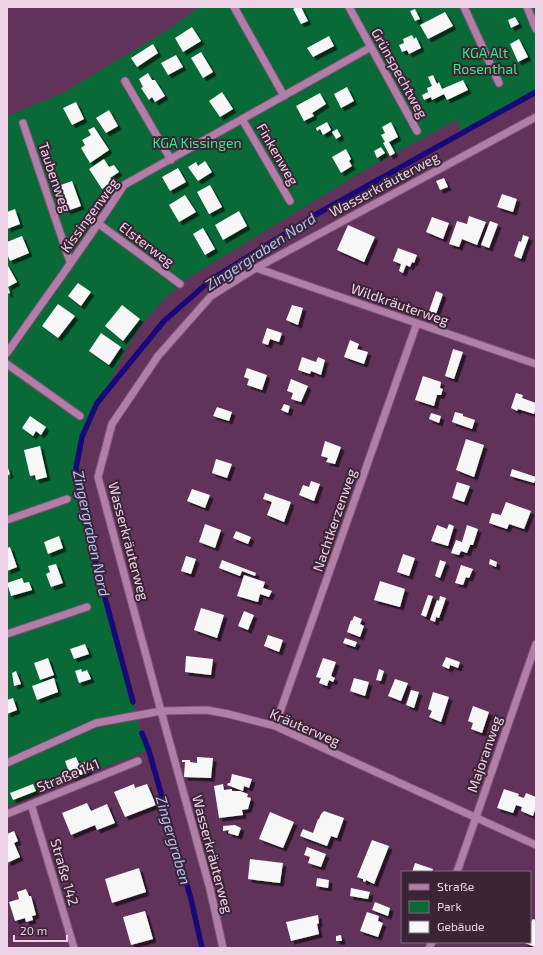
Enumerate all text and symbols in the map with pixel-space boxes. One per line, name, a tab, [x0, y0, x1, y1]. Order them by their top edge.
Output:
street label: Grünspechtweg	[368, 25, 432, 121]
park label: KGA Alt Rosenthal	[453, 44, 518, 77]
street label: Finkenweg	[254, 120, 303, 188]
park label: KGA Kissingen	[152, 134, 242, 151]
street label: Taubenweg	[35, 140, 75, 214]
street label: Wasserkräuterweg	[326, 148, 442, 220]
street label: Kissingenweg	[56, 174, 122, 256]
water label: Zingergraben Nord	[201, 208, 319, 294]
street label: Elsterweg	[116, 218, 178, 270]
street label: Wildkräuterweg	[349, 279, 451, 329]
street label: Nachtkerzenweg	[308, 466, 360, 574]
water label: Zingergraben Nord	[70, 468, 114, 598]
street label: Wasserkräuterweg	[105, 480, 153, 602]
street label: Kräuterweg	[267, 705, 343, 750]
street label: Majoranweg	[463, 713, 505, 794]
street label: Straße 141	[34, 755, 102, 795]
water label: Zingergraben	[153, 793, 195, 887]
street label: Wasserkräuterweg	[189, 793, 237, 915]
street label: Straße 142	[47, 837, 83, 907]
legend	[401, 871, 531, 943]
text: Straße	[437, 879, 474, 893]
text: Park	[437, 899, 462, 913]
scale bar	[14, 917, 67, 943]
text: Gebäude	[437, 919, 485, 933]
text: 20 m	[20, 923, 47, 937]

